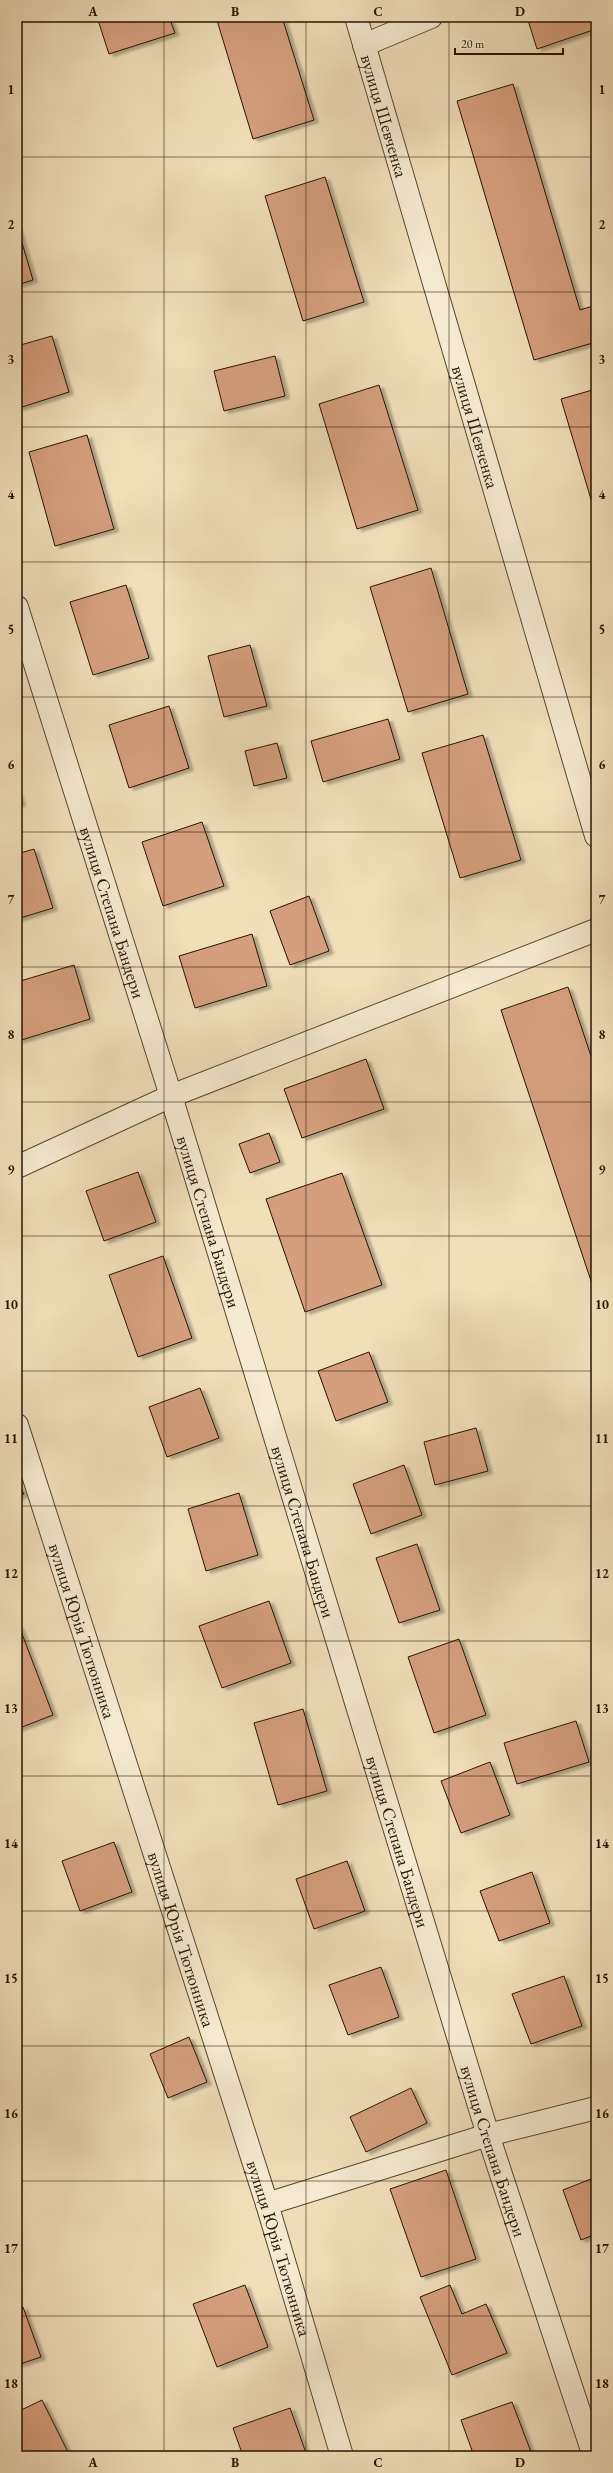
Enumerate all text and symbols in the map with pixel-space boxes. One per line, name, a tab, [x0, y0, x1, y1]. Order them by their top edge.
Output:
text: A	[87, 3, 98, 20]
text: B	[231, 3, 239, 20]
text: C	[373, 3, 383, 20]
text: D	[515, 3, 525, 20]
scale bar	[455, 30, 563, 56]
text: 20 m	[461, 36, 485, 52]
street label: вулиця Шевченка	[356, 52, 414, 181]
text: 1	[8, 81, 15, 98]
text: 1	[599, 81, 606, 98]
text: 2	[8, 216, 15, 233]
text: 2	[599, 216, 606, 233]
text: 3	[8, 351, 15, 368]
text: 3	[599, 351, 606, 368]
street label: вулиця Шевченка	[447, 363, 505, 492]
text: 4	[8, 486, 15, 503]
text: 4	[599, 486, 606, 503]
text: 5	[8, 621, 14, 638]
text: 5	[599, 621, 605, 638]
text: 6	[8, 756, 15, 773]
text: 6	[599, 756, 606, 773]
street label: вулиця Степана Бандери	[75, 823, 151, 1001]
text: 7	[8, 891, 15, 908]
text: 7	[599, 891, 606, 908]
text: 8	[8, 1026, 15, 1043]
text: 8	[599, 1026, 606, 1043]
street label: вулиця Степана Бандери	[172, 1133, 247, 1311]
text: 9	[8, 1161, 15, 1178]
text: 9	[599, 1161, 606, 1178]
text: 10	[4, 1296, 18, 1313]
text: 10	[595, 1296, 609, 1313]
text: 11	[4, 1430, 18, 1447]
text: 11	[595, 1430, 609, 1447]
street label: вулиця Степана Бандери	[267, 1443, 341, 1621]
street label: вулиця Юрія Тютюнника	[44, 1540, 122, 1722]
text: 12	[4, 1565, 18, 1582]
text: 12	[595, 1565, 609, 1582]
text: 13	[4, 1700, 18, 1717]
text: 13	[595, 1700, 609, 1717]
street label: вулиця Степана Бандери	[361, 1753, 436, 1931]
text: 14	[4, 1835, 18, 1852]
text: 14	[595, 1835, 609, 1852]
street label: вулиця Юрія Тютюнника	[143, 1848, 221, 2031]
text: 15	[4, 1970, 18, 1987]
text: 15	[595, 1970, 609, 1987]
street label: вулиця Степана Бандери	[456, 2062, 532, 2240]
text: 16	[4, 2105, 18, 2122]
text: 16	[595, 2105, 609, 2122]
street label: вулиця Юрія Тютюнника	[242, 2157, 317, 2340]
text: 17	[4, 2240, 18, 2257]
text: 17	[595, 2240, 609, 2257]
text: 18	[4, 2375, 18, 2392]
text: 18	[595, 2375, 609, 2392]
text: A	[87, 2454, 98, 2471]
text: B	[231, 2454, 239, 2471]
text: C	[373, 2454, 383, 2471]
text: D	[515, 2454, 525, 2471]

